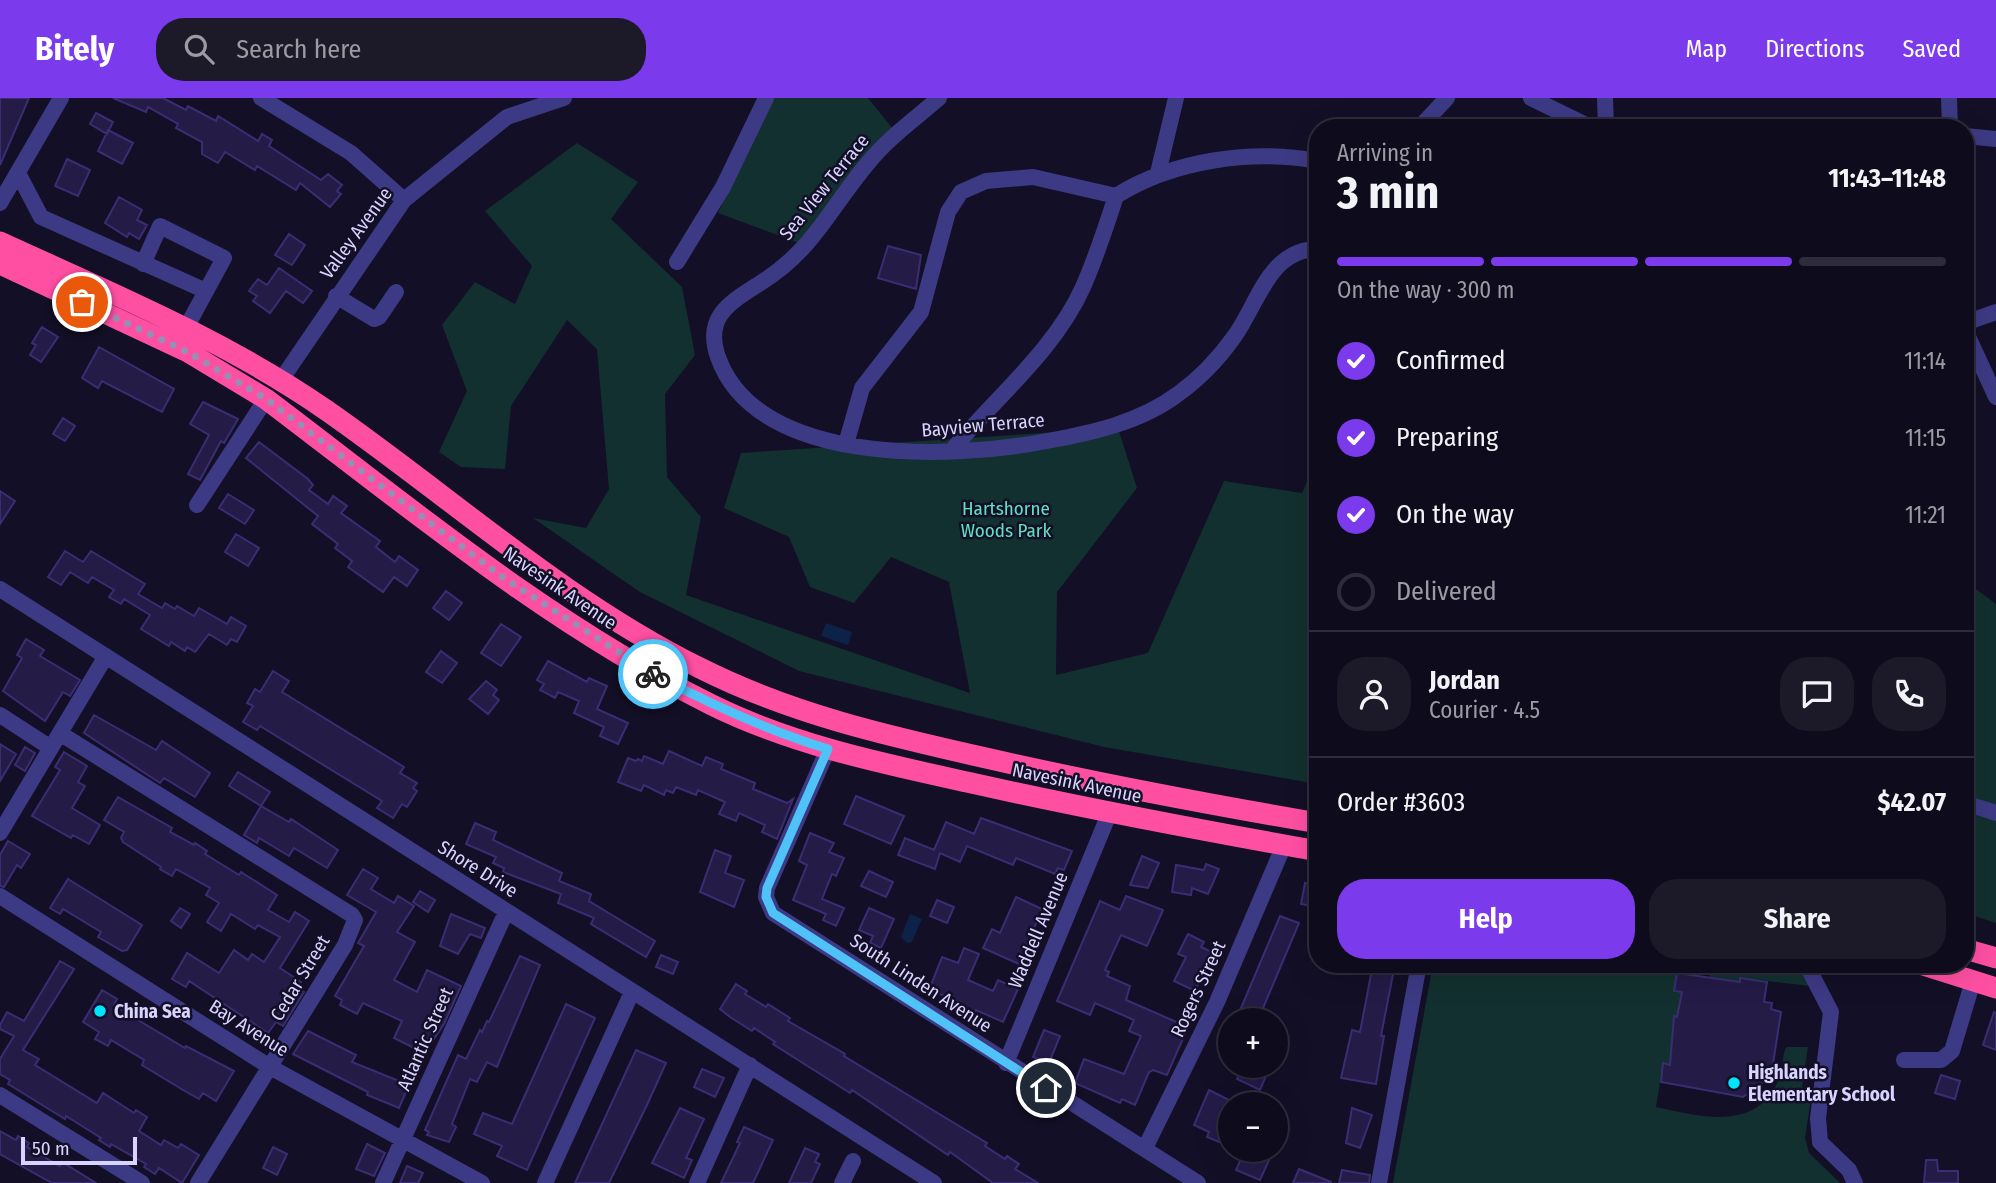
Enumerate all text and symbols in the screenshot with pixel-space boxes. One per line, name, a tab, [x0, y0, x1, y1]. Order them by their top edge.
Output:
search box	[156, 18, 646, 81]
text: Bitely	[35, 29, 114, 69]
icon: search	[180, 30, 218, 68]
text: Search here	[236, 34, 361, 65]
text: Map	[1686, 35, 1727, 63]
text: Directions	[1765, 35, 1864, 63]
text: Saved	[1902, 35, 1961, 63]
street label: Sea View Terrace	[774, 129, 874, 245]
text: Arriving in	[1337, 139, 1433, 167]
text: 11:43–11:48	[1828, 163, 1946, 194]
text: 3 min	[1337, 165, 1439, 220]
street label: Valley Avenue	[315, 183, 397, 283]
pin	[52, 272, 112, 332]
text: On the way · 300 m	[1337, 276, 1514, 304]
icon: bag	[63, 283, 101, 321]
icon: check	[1337, 342, 1375, 380]
text: Confirmed	[1396, 345, 1506, 376]
text: 11:14	[1904, 347, 1946, 375]
street label: Bayview Terrace	[920, 408, 1046, 442]
icon: check	[1337, 419, 1375, 457]
text: Preparing	[1396, 422, 1498, 453]
text: 11:15	[1905, 424, 1946, 452]
icon: check	[1337, 496, 1375, 534]
park label: Hartshorne Woods Park	[961, 497, 1051, 542]
text: On the way	[1396, 499, 1514, 530]
text: 11:21	[1905, 501, 1946, 529]
street label: Navesink Avenue	[499, 542, 621, 634]
text: Delivered	[1396, 576, 1497, 607]
courier	[618, 639, 688, 709]
icon: bike	[634, 655, 672, 693]
button: person	[1337, 657, 1411, 731]
button: chat	[1780, 657, 1854, 731]
button: phone	[1872, 657, 1946, 731]
text: Jordan	[1429, 665, 1500, 696]
text: Courier · 4.5	[1429, 696, 1540, 724]
street label: Navesink Avenue	[1010, 758, 1144, 808]
text: Order #3603	[1337, 787, 1465, 818]
text: $42.07	[1878, 787, 1946, 818]
street label: Shore Drive	[434, 836, 522, 902]
street label: Waddell Avenue	[1003, 868, 1073, 992]
button: Help	[1337, 879, 1635, 959]
button: Share	[1649, 879, 1946, 959]
street label: South Linden Avenue	[846, 929, 996, 1037]
street label: Cedar Street	[265, 930, 335, 1025]
street label: Rogers Street	[1166, 936, 1231, 1041]
street label: Atlantic Street	[392, 983, 458, 1094]
street label: Bay Avenue	[205, 995, 293, 1061]
place label: China Sea	[114, 1000, 191, 1023]
marker: China Sea	[92, 1003, 108, 1019]
map controls	[1218, 1008, 1288, 1162]
button: +	[1218, 1008, 1288, 1078]
pin	[1016, 1058, 1076, 1118]
place label: Highlands Elementary School	[1748, 1061, 1896, 1106]
icon: home	[1027, 1069, 1065, 1107]
marker: Highlands Elementary School	[1726, 1075, 1742, 1091]
button: −	[1218, 1092, 1288, 1162]
scale bar	[21, 1134, 136, 1166]
text: 50 m	[32, 1137, 70, 1160]

